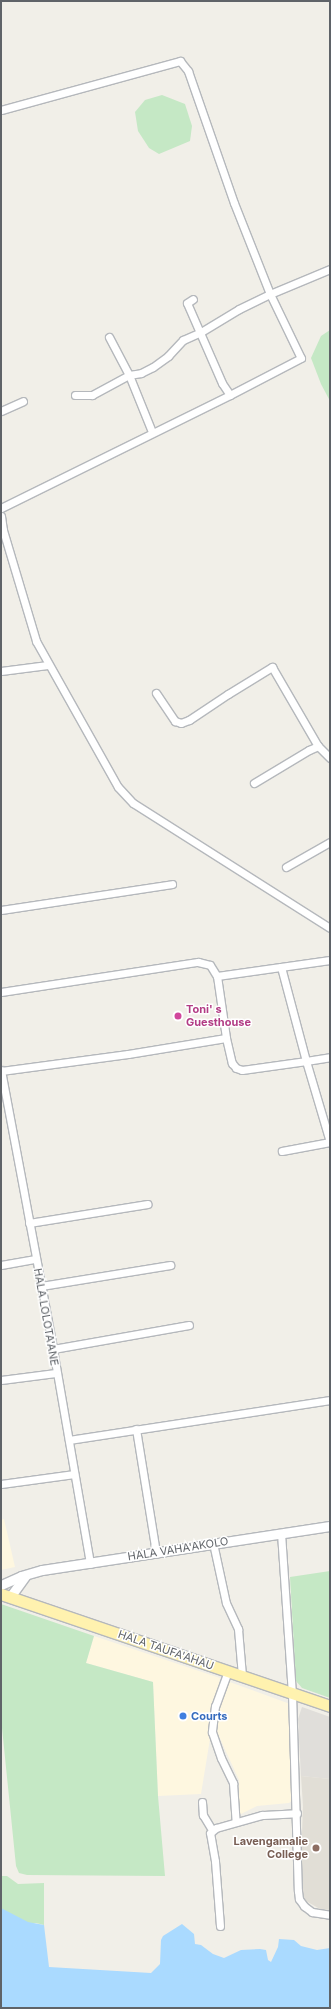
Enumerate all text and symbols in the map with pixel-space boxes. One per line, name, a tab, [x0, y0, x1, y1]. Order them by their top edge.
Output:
place label: Toni' s Guesthouse	[186, 1003, 251, 1029]
marker: Toni' s Guesthouse	[173, 1011, 183, 1021]
street label: HALA LOLOTA'ANE	[31, 1267, 61, 1367]
street label: HALA VAHA'AKOLO	[127, 1535, 229, 1563]
street label: HALA TAUFA'AHAU	[116, 1627, 216, 1673]
place label: Courts	[191, 1709, 228, 1723]
marker: Courts	[178, 1711, 188, 1721]
place label: Lavengamalie College	[234, 1835, 308, 1861]
marker: Lavengamalie College	[311, 1843, 321, 1853]

